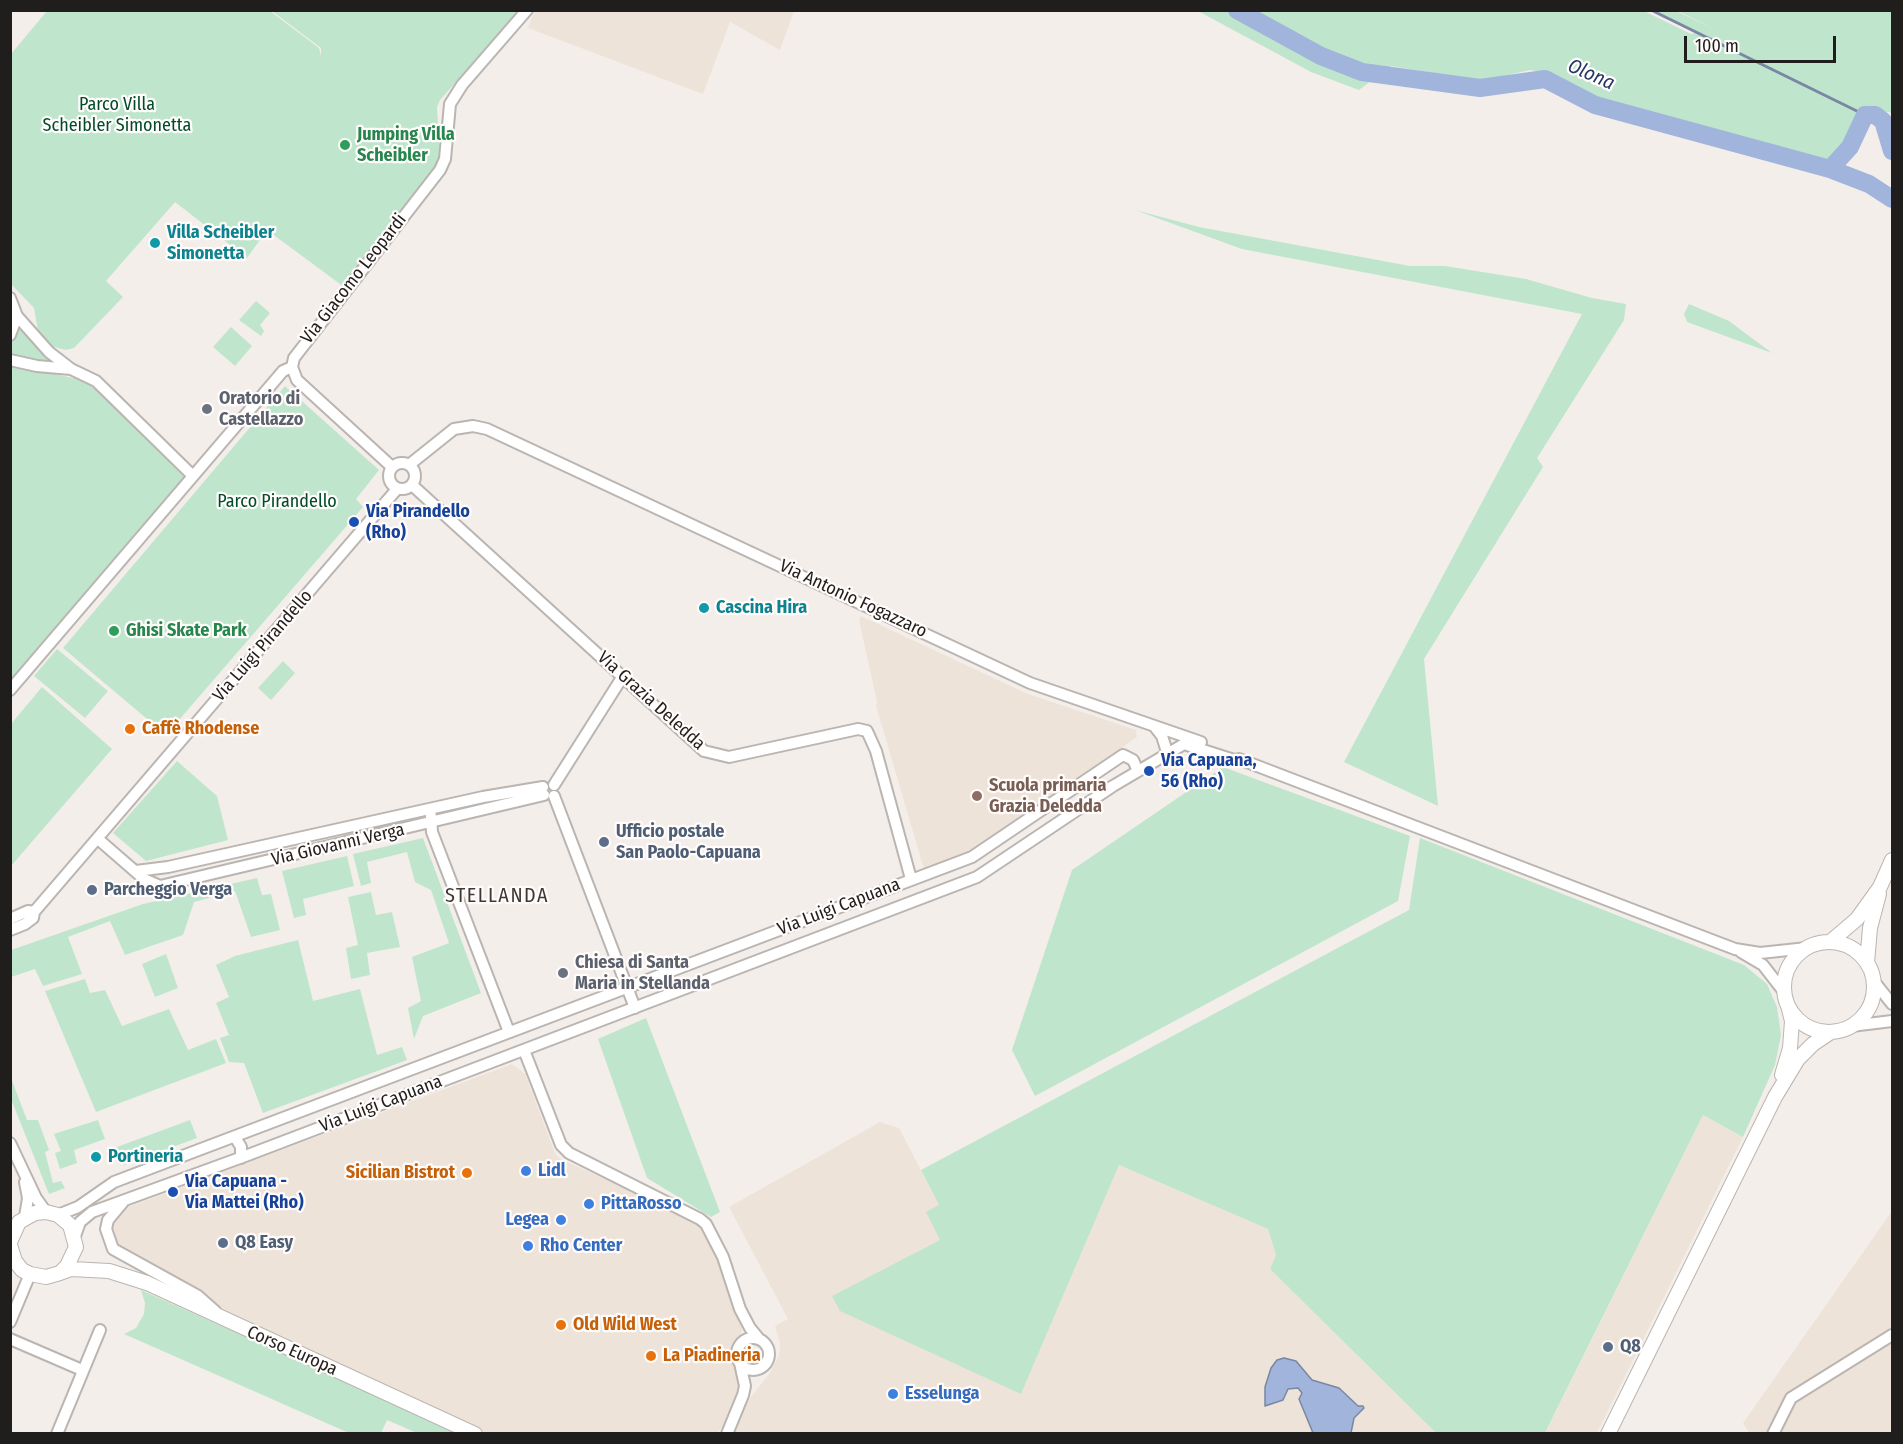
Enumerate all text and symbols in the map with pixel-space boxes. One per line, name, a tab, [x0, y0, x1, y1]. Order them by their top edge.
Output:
scale bar	[1687, 24, 1838, 62]
text: 100 m	[1695, 35, 1739, 57]
water label: Olona	[1564, 54, 1618, 96]
park label: Parco Villa Scheibler Simonetta	[43, 94, 191, 136]
place label: Jumping Villa Scheibler	[357, 124, 455, 166]
marker: Jumping Villa Scheibler	[338, 138, 352, 152]
street label: Via Giacomo Leopardi	[297, 210, 411, 348]
place label: Villa Scheibler Simonetta	[167, 222, 274, 264]
marker: Villa Scheibler Simonetta	[148, 236, 162, 250]
place label: Oratorio di Castellazzo	[219, 388, 303, 430]
marker: Oratorio di Castellazzo	[200, 402, 214, 416]
park label: Parco Pirandello	[217, 491, 337, 513]
place label: Via Pirandello (Rho)	[366, 501, 470, 544]
marker: Via Pirandello (Rho)	[347, 515, 361, 529]
street label: Via Antonio Fogazzaro	[776, 555, 930, 643]
street label: Via Luigi Pirandello	[209, 586, 317, 706]
place label: Cascina Hira	[716, 597, 807, 619]
marker: Cascina Hira	[697, 601, 711, 615]
place label: Ghisi Skate Park	[126, 620, 247, 642]
marker: Ghisi Skate Park	[107, 624, 121, 638]
street label: Via Grazia Deledda	[593, 647, 709, 755]
place label: Caffè Rhodense	[142, 718, 259, 740]
marker: Caffè Rhodense	[123, 722, 137, 736]
place label: Via Capuana, 56 (Rho)	[1161, 750, 1257, 792]
marker: Via Capuana, 56 (Rho)	[1142, 764, 1156, 778]
place label: Scuola primaria Grazia Deledda	[989, 775, 1106, 818]
marker: Scuola primaria Grazia Deledda	[970, 789, 984, 803]
street label: Via Giovanni Verga	[269, 819, 407, 871]
place label: Ufficio postale San Paolo-Capuana	[616, 821, 761, 864]
marker: Ufficio postale San Paolo-Capuana	[597, 835, 611, 849]
street label: Via Luigi Capuana	[775, 874, 903, 940]
place label: Parcheggio Verga	[104, 879, 232, 901]
marker: Parcheggio Verga	[85, 883, 99, 897]
district label: STELLANDA	[445, 884, 549, 908]
place label: Chiesa di Santa Maria in Stellanda	[575, 952, 710, 994]
marker: Chiesa di Santa Maria in Stellanda	[556, 966, 570, 980]
street label: Via Luigi Capuana	[317, 1071, 445, 1137]
place label: Portineria	[108, 1146, 183, 1168]
marker: Portineria	[89, 1150, 103, 1164]
place label: Lidl	[538, 1160, 566, 1182]
place label: Sicilian Bistrot	[346, 1162, 455, 1184]
marker: Lidl	[519, 1164, 533, 1178]
marker: Sicilian Bistrot	[460, 1166, 474, 1180]
place label: Via Capuana - Via Mattei (Rho)	[185, 1171, 304, 1214]
marker: Via Capuana - Via Mattei (Rho)	[166, 1185, 180, 1199]
place label: PittaRosso	[601, 1193, 682, 1215]
marker: PittaRosso	[582, 1197, 596, 1211]
place label: Legea	[505, 1209, 549, 1231]
marker: Legea	[554, 1213, 568, 1227]
place label: Q8 Easy	[235, 1232, 293, 1254]
place label: Rho Center	[540, 1235, 622, 1257]
marker: Q8 Easy	[216, 1236, 230, 1250]
marker: Rho Center	[521, 1239, 535, 1253]
place label: Old Wild West	[573, 1314, 677, 1336]
marker: Old Wild West	[554, 1318, 568, 1332]
street label: Corso Europa	[243, 1321, 341, 1381]
place label: Q8	[1620, 1336, 1641, 1358]
marker: Q8	[1601, 1340, 1615, 1354]
place label: La Piadineria	[663, 1345, 761, 1367]
marker: La Piadineria	[644, 1349, 658, 1363]
place label: Esselunga	[905, 1383, 979, 1405]
marker: Esselunga	[886, 1387, 900, 1401]

